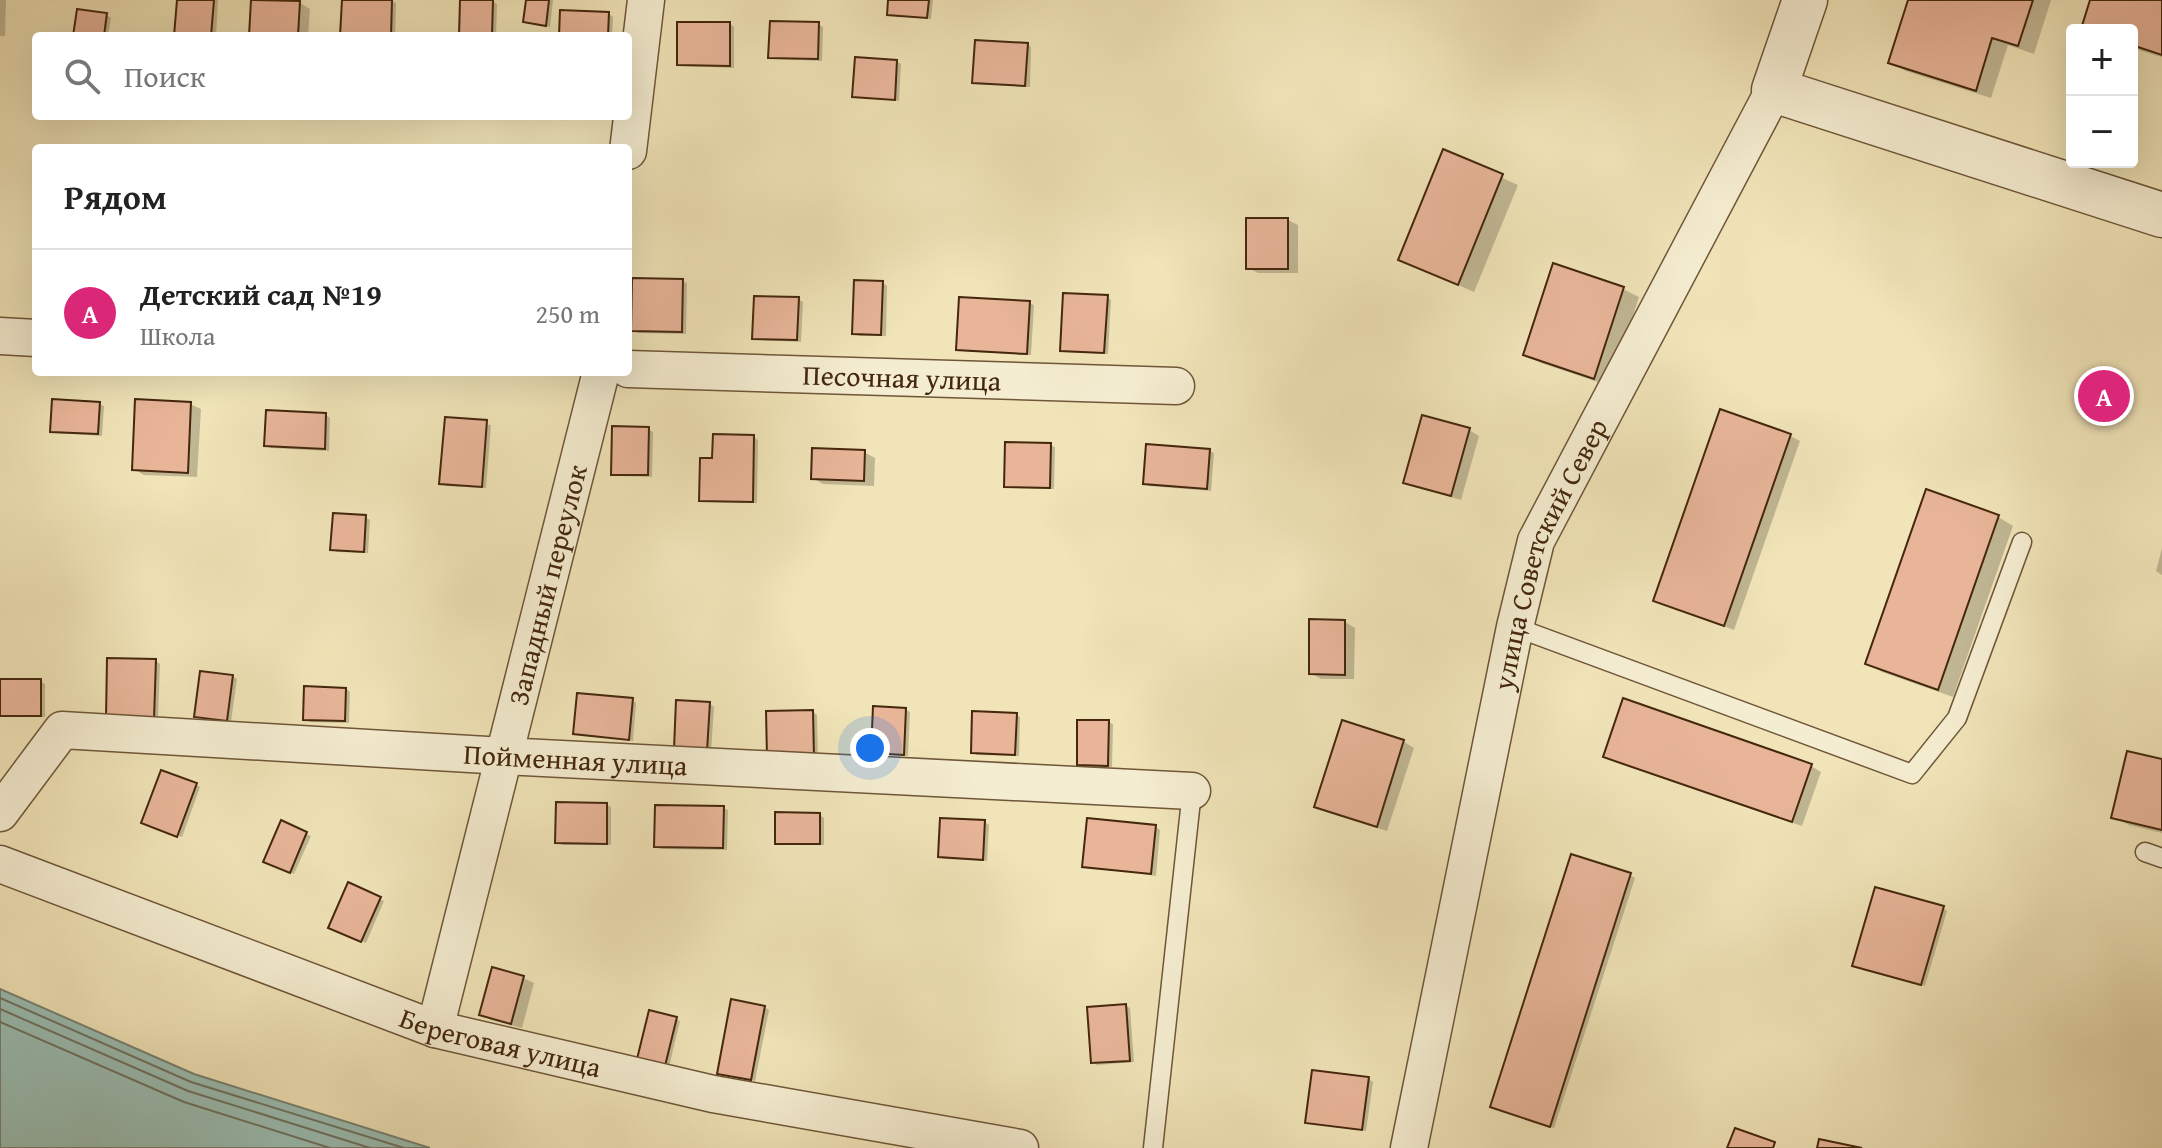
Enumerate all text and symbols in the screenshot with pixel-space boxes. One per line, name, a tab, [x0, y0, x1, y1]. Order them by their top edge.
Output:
map controls	[2066, 24, 2138, 168]
button: +	[2066, 24, 2138, 96]
search box	[32, 32, 632, 120]
icon: search	[60, 54, 104, 98]
text: Поиск	[124, 54, 206, 98]
button: −	[2066, 96, 2138, 168]
text: Рядом	[64, 172, 167, 221]
text: Детский сад №19	[140, 272, 382, 316]
text: A	[82, 294, 98, 333]
text: 250 m	[535, 294, 600, 333]
text: Школа	[140, 316, 215, 355]
street label: Песочная улица	[802, 353, 1002, 401]
pin: A	[2078, 366, 2130, 426]
street label: улица Советский Север	[1481, 411, 1617, 695]
street label: Западный переулок	[497, 460, 597, 709]
your location	[850, 728, 890, 768]
street label: Пойменная улица	[463, 733, 689, 785]
street label: Береговая улица	[394, 996, 606, 1087]

